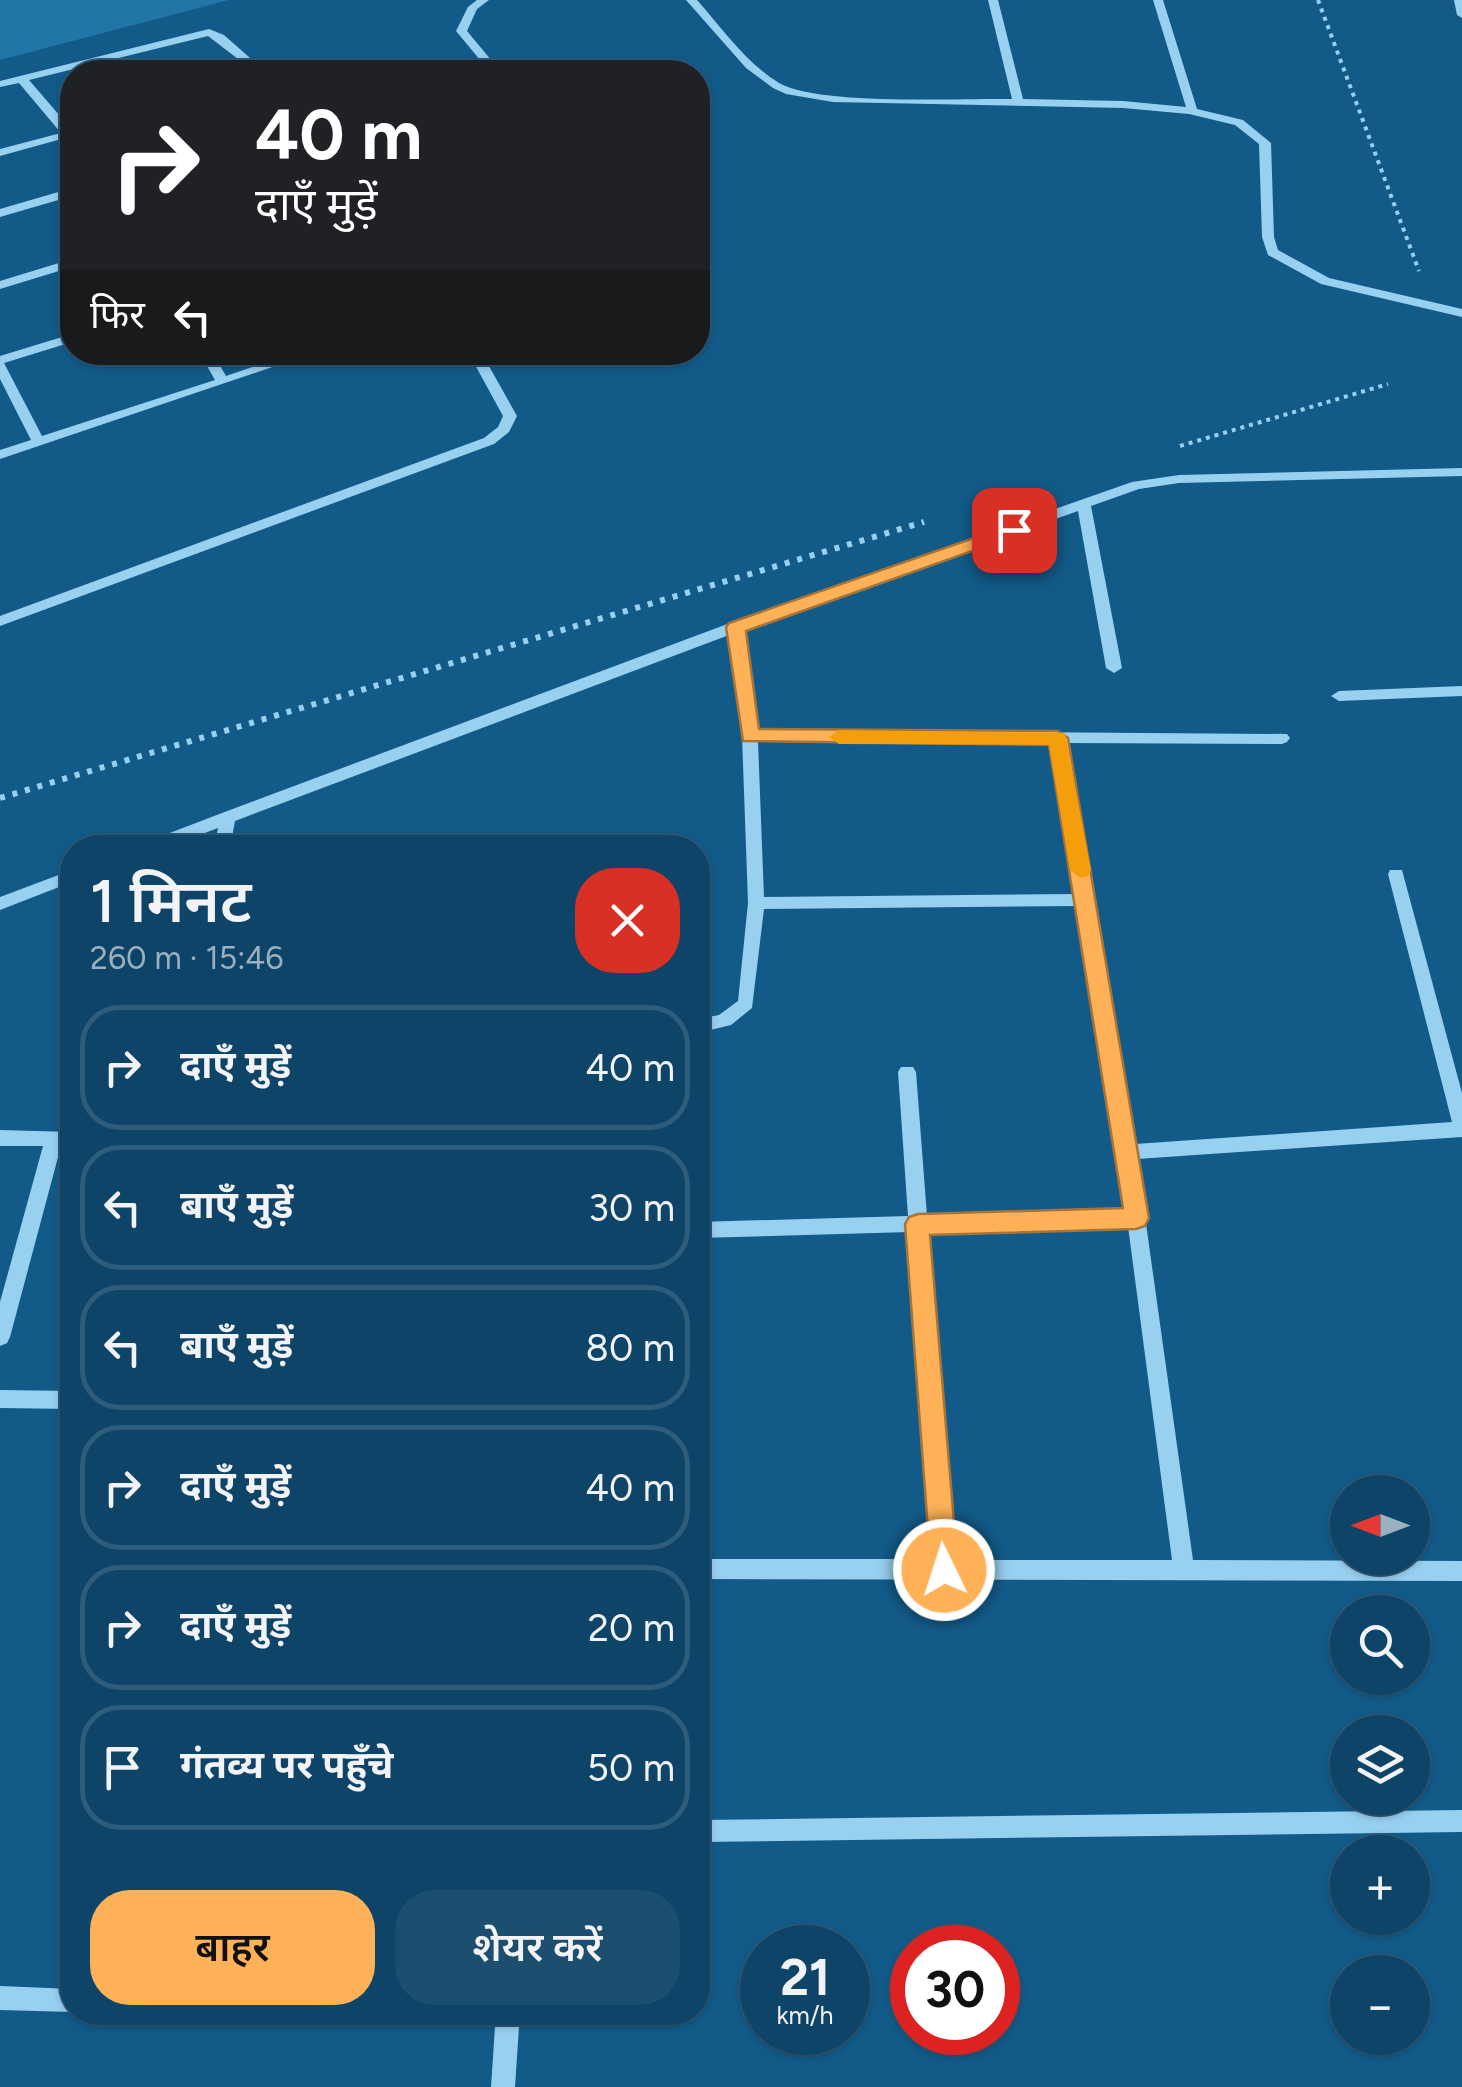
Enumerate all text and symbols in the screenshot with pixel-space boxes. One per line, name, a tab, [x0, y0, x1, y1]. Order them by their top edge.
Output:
text: 40 m	[255, 92, 422, 177]
icon: right	[90, 100, 220, 230]
text: दाएँ मुड़ें	[255, 177, 378, 231]
icon: left	[165, 290, 220, 345]
text: फिर	[90, 292, 145, 338]
pin	[972, 488, 1057, 573]
icon: arrive	[987, 503, 1042, 558]
text: 1 मिनट	[90, 865, 251, 937]
button: close	[575, 868, 680, 973]
text: 260 m · 15:46	[90, 939, 283, 977]
icon: right	[95, 1040, 150, 1095]
text: दाएँ मुड़ें	[180, 1042, 291, 1088]
text: 40 m	[585, 1045, 675, 1091]
icon: left	[95, 1180, 150, 1235]
text: बाएँ मुड़ें	[180, 1182, 293, 1228]
text: 30 m	[588, 1185, 675, 1231]
icon: left	[95, 1320, 150, 1375]
text: बाएँ मुड़ें	[180, 1322, 293, 1368]
text: 80 m	[586, 1325, 675, 1371]
icon: right	[95, 1460, 150, 1515]
text: दाएँ मुड़ें	[180, 1462, 291, 1508]
text: 40 m	[585, 1465, 675, 1511]
north arrow	[1330, 1475, 1430, 1575]
map controls	[1330, 1475, 1430, 2055]
position arrow	[892, 1518, 996, 1622]
button: search	[1330, 1595, 1430, 1695]
icon: right	[95, 1600, 150, 1655]
text: दाएँ मुड़ें	[180, 1602, 291, 1648]
text: 20 m	[588, 1605, 675, 1651]
button: layers	[1330, 1715, 1430, 1815]
icon: arrive	[95, 1740, 150, 1795]
text: गंतव्य पर पहुँचे	[180, 1742, 393, 1788]
text: 50 m	[587, 1745, 675, 1791]
button: +	[1330, 1835, 1430, 1935]
button: बाहर	[90, 1890, 375, 2005]
button: शेयर करें	[395, 1890, 680, 2005]
speed limit sign: 30	[890, 1925, 1020, 2055]
text: 21	[780, 1947, 830, 2008]
button: −	[1330, 1955, 1430, 2055]
text: km/h	[776, 2000, 834, 2030]

